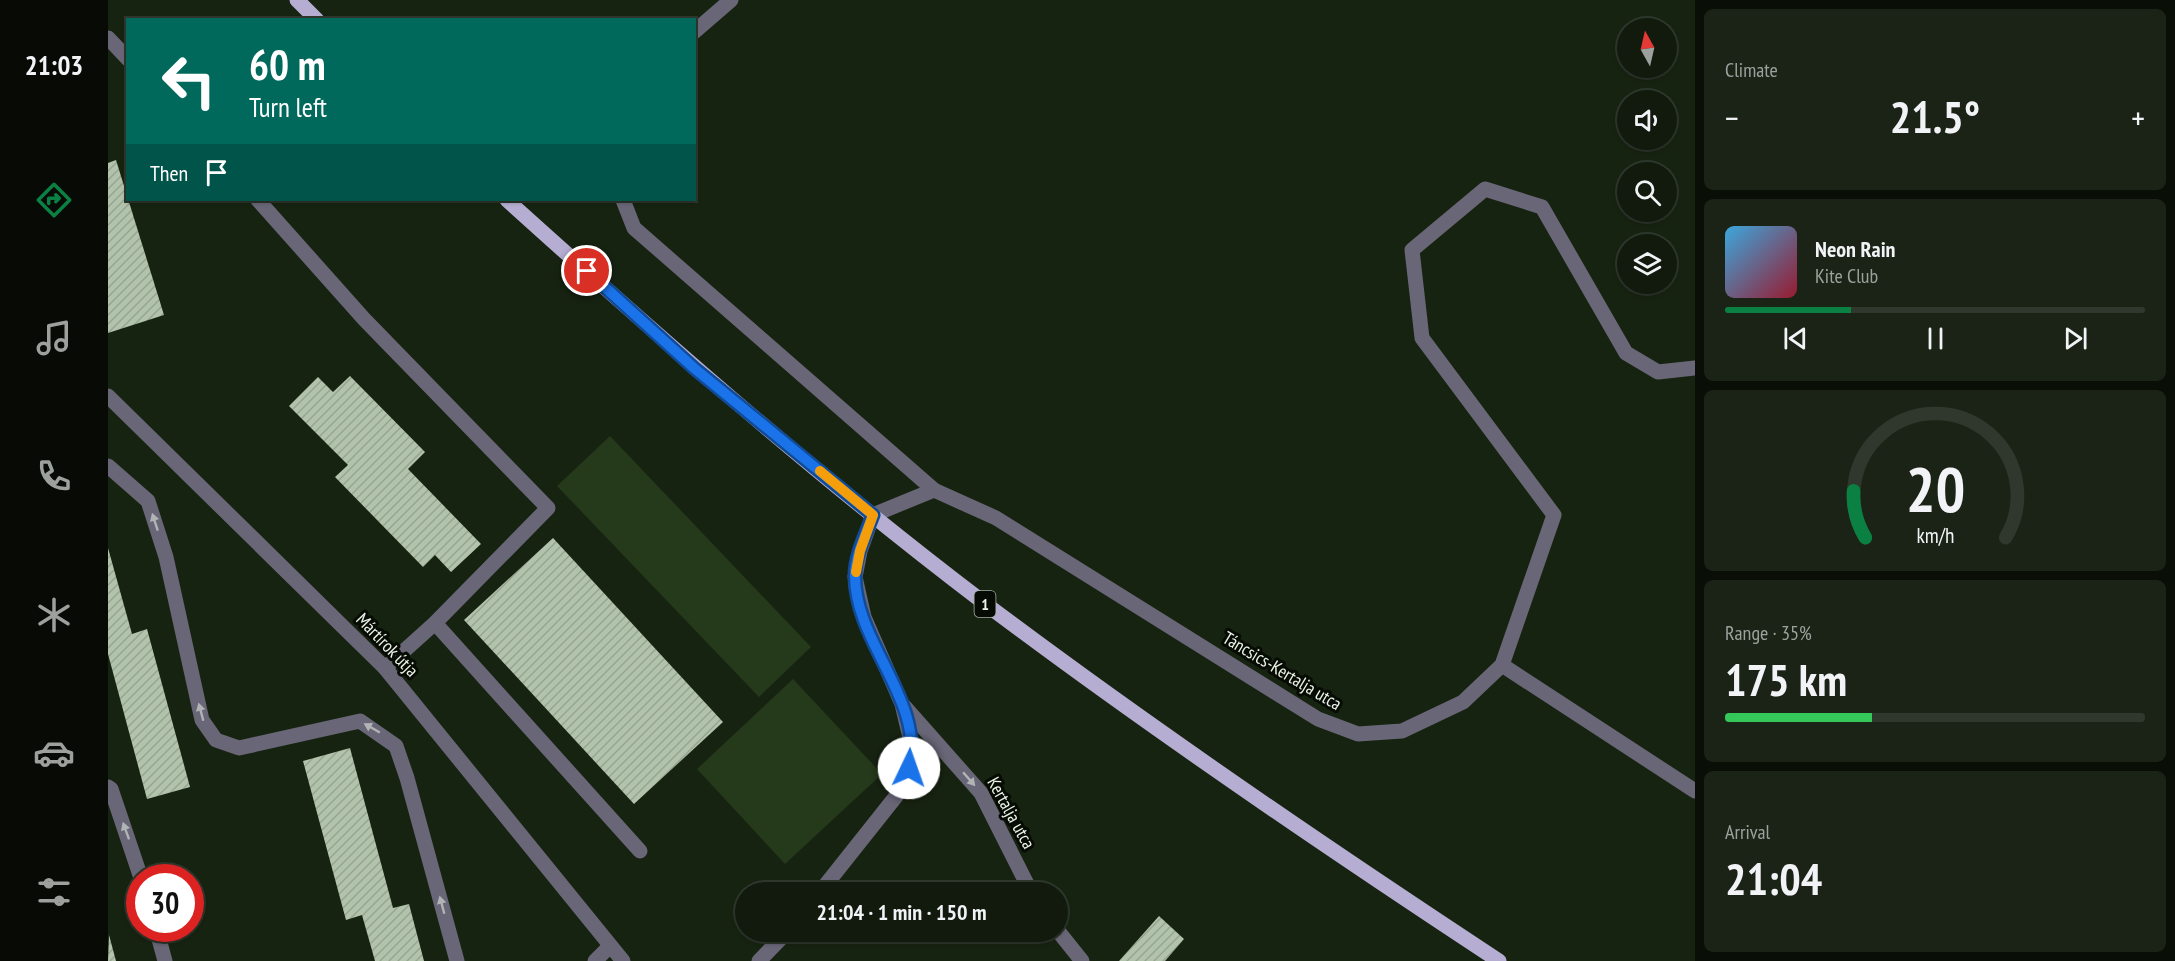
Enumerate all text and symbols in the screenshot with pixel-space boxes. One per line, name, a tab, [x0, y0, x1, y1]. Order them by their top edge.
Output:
north arrow	[1617, 18, 1677, 78]
map controls	[1617, 18, 1677, 294]
text: 60 m	[249, 37, 326, 92]
icon: left	[150, 42, 228, 120]
text: 21:03	[25, 48, 83, 82]
text: Climate	[1725, 57, 1778, 83]
text: 21.5°	[1890, 87, 1980, 145]
text: Turn left	[249, 90, 327, 124]
button: sound	[1617, 90, 1677, 150]
text: −	[1725, 96, 1739, 139]
text: +	[2131, 96, 2145, 139]
icon: arrive	[200, 156, 233, 189]
text: Then	[150, 159, 188, 187]
button: search	[1617, 162, 1677, 222]
icon: directions	[33, 179, 75, 221]
button: layers	[1617, 234, 1677, 294]
text: Neon Rain	[1815, 235, 1895, 263]
pin	[561, 245, 612, 296]
icon: arrive	[570, 254, 603, 287]
text: Kite Club	[1815, 263, 1878, 289]
icon: music	[33, 317, 75, 359]
icon: previous	[1779, 322, 1812, 355]
icon: pause	[1919, 322, 1952, 355]
icon: next	[2059, 322, 2092, 355]
text: 20	[1905, 448, 1965, 529]
icon: phone	[33, 455, 75, 497]
one-way arrow	[150, 513, 159, 531]
text: km/h	[1916, 521, 1954, 549]
road number: 1	[974, 591, 996, 617]
icon: climate	[33, 594, 75, 636]
street label: Mártírok útja	[351, 608, 423, 681]
text: Range · 35%	[1725, 620, 1812, 646]
street label: Táncsics-Kertalja utca	[1219, 626, 1346, 715]
text: 175 km	[1725, 650, 1847, 708]
one-way arrow	[195, 703, 205, 721]
one-way arrow	[364, 723, 380, 734]
icon: car	[33, 732, 75, 774]
position arrow	[877, 736, 941, 800]
one-way arrow	[962, 771, 975, 786]
street label: Kertalja utca	[982, 773, 1041, 853]
text: Arrival	[1725, 819, 1770, 845]
one-way arrow	[121, 822, 131, 840]
text: 21:04	[1725, 849, 1822, 907]
speed limit sign: 30	[126, 864, 204, 942]
icon: filters	[33, 871, 75, 913]
one-way arrow	[437, 895, 446, 913]
text: 21:04 · 1 min · 150 m	[816, 898, 987, 926]

